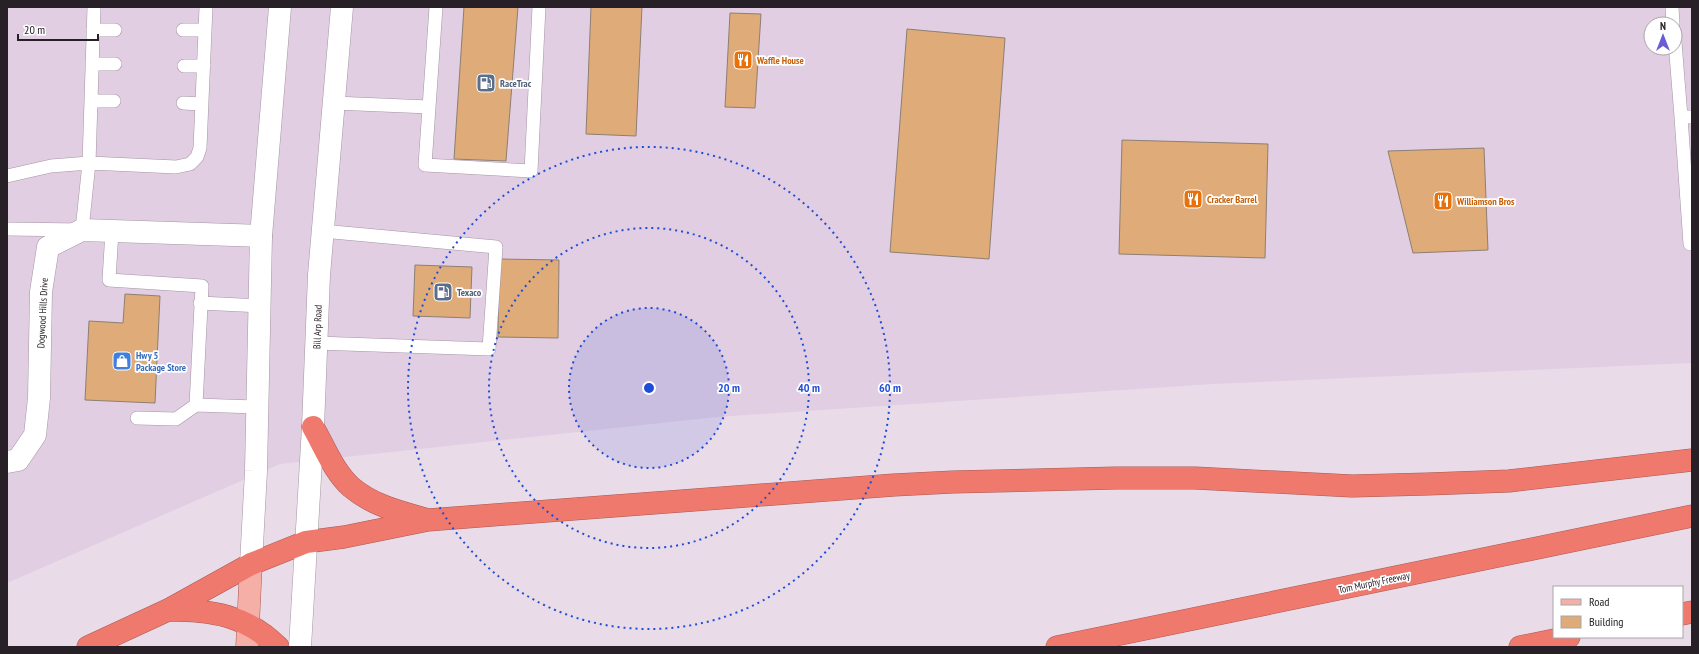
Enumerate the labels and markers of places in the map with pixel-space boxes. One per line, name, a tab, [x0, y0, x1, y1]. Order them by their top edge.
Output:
restaurant icon: Waffle House	[732, 49, 754, 71]
place label: Waffle House	[756, 54, 804, 67]
fuel station icon: RaceTrac	[475, 72, 497, 94]
place label: RaceTrac	[500, 77, 532, 90]
restaurant icon: Cracker Barrel	[1182, 188, 1204, 210]
restaurant icon: Williamson Bros	[1432, 190, 1454, 212]
place label: Cracker Barrel	[1207, 193, 1257, 206]
place label: Williamson Bros	[1456, 195, 1515, 208]
fuel station icon: Texaco	[432, 281, 454, 303]
place label: Texaco	[457, 286, 482, 299]
place label: Hwy 5 Package Store	[136, 349, 186, 374]
shop icon: Hwy 5 Package Store	[111, 350, 133, 372]
centre of rings	[642, 381, 656, 395]

